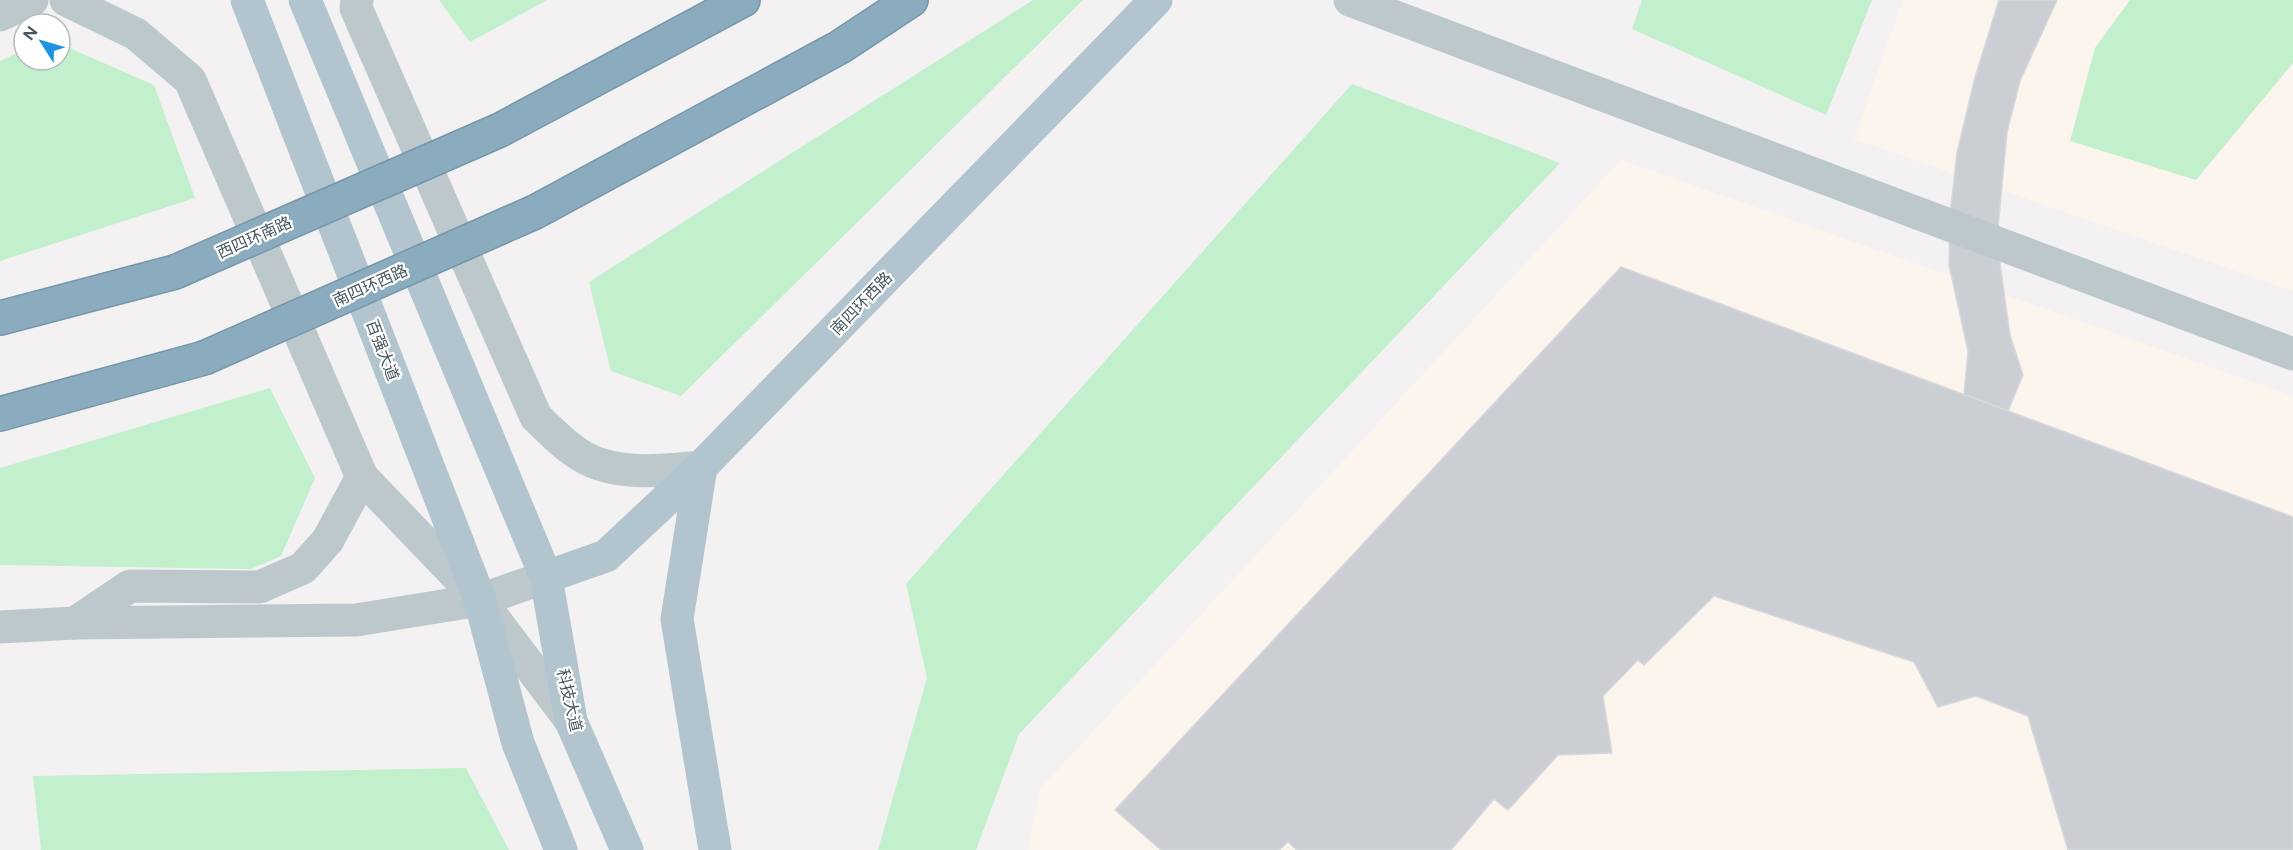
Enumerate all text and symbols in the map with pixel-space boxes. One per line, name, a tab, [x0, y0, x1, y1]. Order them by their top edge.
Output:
north arrow	[12, 12, 72, 72]
text: N	[19, 23, 42, 44]
street label: 西四环南路	[214, 213, 295, 262]
street label: 南四环西路	[330, 261, 411, 310]
street label: 南四环西路	[827, 268, 896, 339]
street label: 百强大道	[362, 317, 403, 383]
street label: 科技大道	[553, 667, 586, 733]

